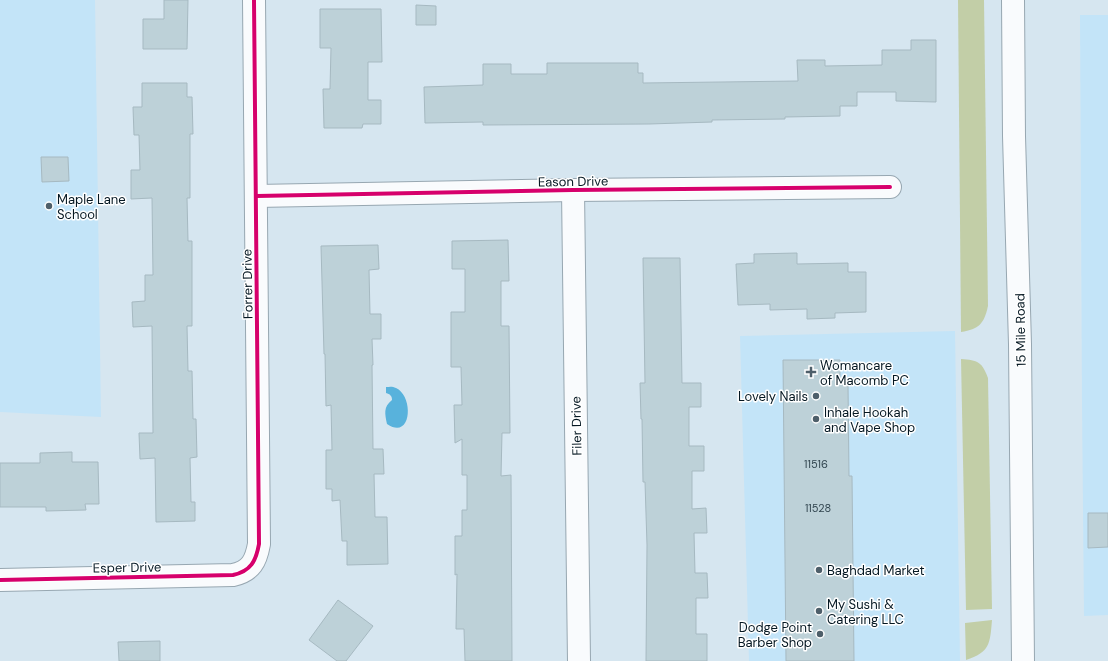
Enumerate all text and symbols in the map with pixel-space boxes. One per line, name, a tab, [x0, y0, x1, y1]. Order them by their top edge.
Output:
street label: Eason Drive	[538, 172, 608, 191]
place label: Maple Lane School	[57, 191, 126, 223]
marker: Maple Lane School	[44, 201, 54, 211]
street label: Forrer Drive	[238, 249, 257, 319]
street label: 15 Mile Road	[1011, 293, 1030, 367]
place label: Womancare of Macomb PC	[820, 357, 909, 389]
marker: Womancare of Macomb PC	[805, 366, 817, 378]
place label: Lovely Nails	[738, 388, 808, 405]
marker: Lovely Nails	[811, 391, 821, 401]
street label: Filer Drive	[567, 396, 586, 456]
place label: Inhale Hookah and Vape Shop	[824, 404, 915, 436]
marker: Inhale Hookah and Vape Shop	[811, 414, 821, 424]
house number: 11516	[804, 457, 828, 471]
house number: 11528	[805, 501, 831, 515]
street label: Esper Drive	[93, 558, 161, 577]
place label: Baghdad Market	[827, 562, 925, 579]
marker: Baghdad Market	[814, 565, 824, 575]
place label: My Sushi & Catering LLC	[827, 596, 904, 628]
marker: My Sushi & Catering LLC	[814, 606, 824, 616]
place label: Dodge Point Barber Shop	[738, 619, 812, 651]
marker: Dodge Point Barber Shop	[815, 629, 825, 639]

